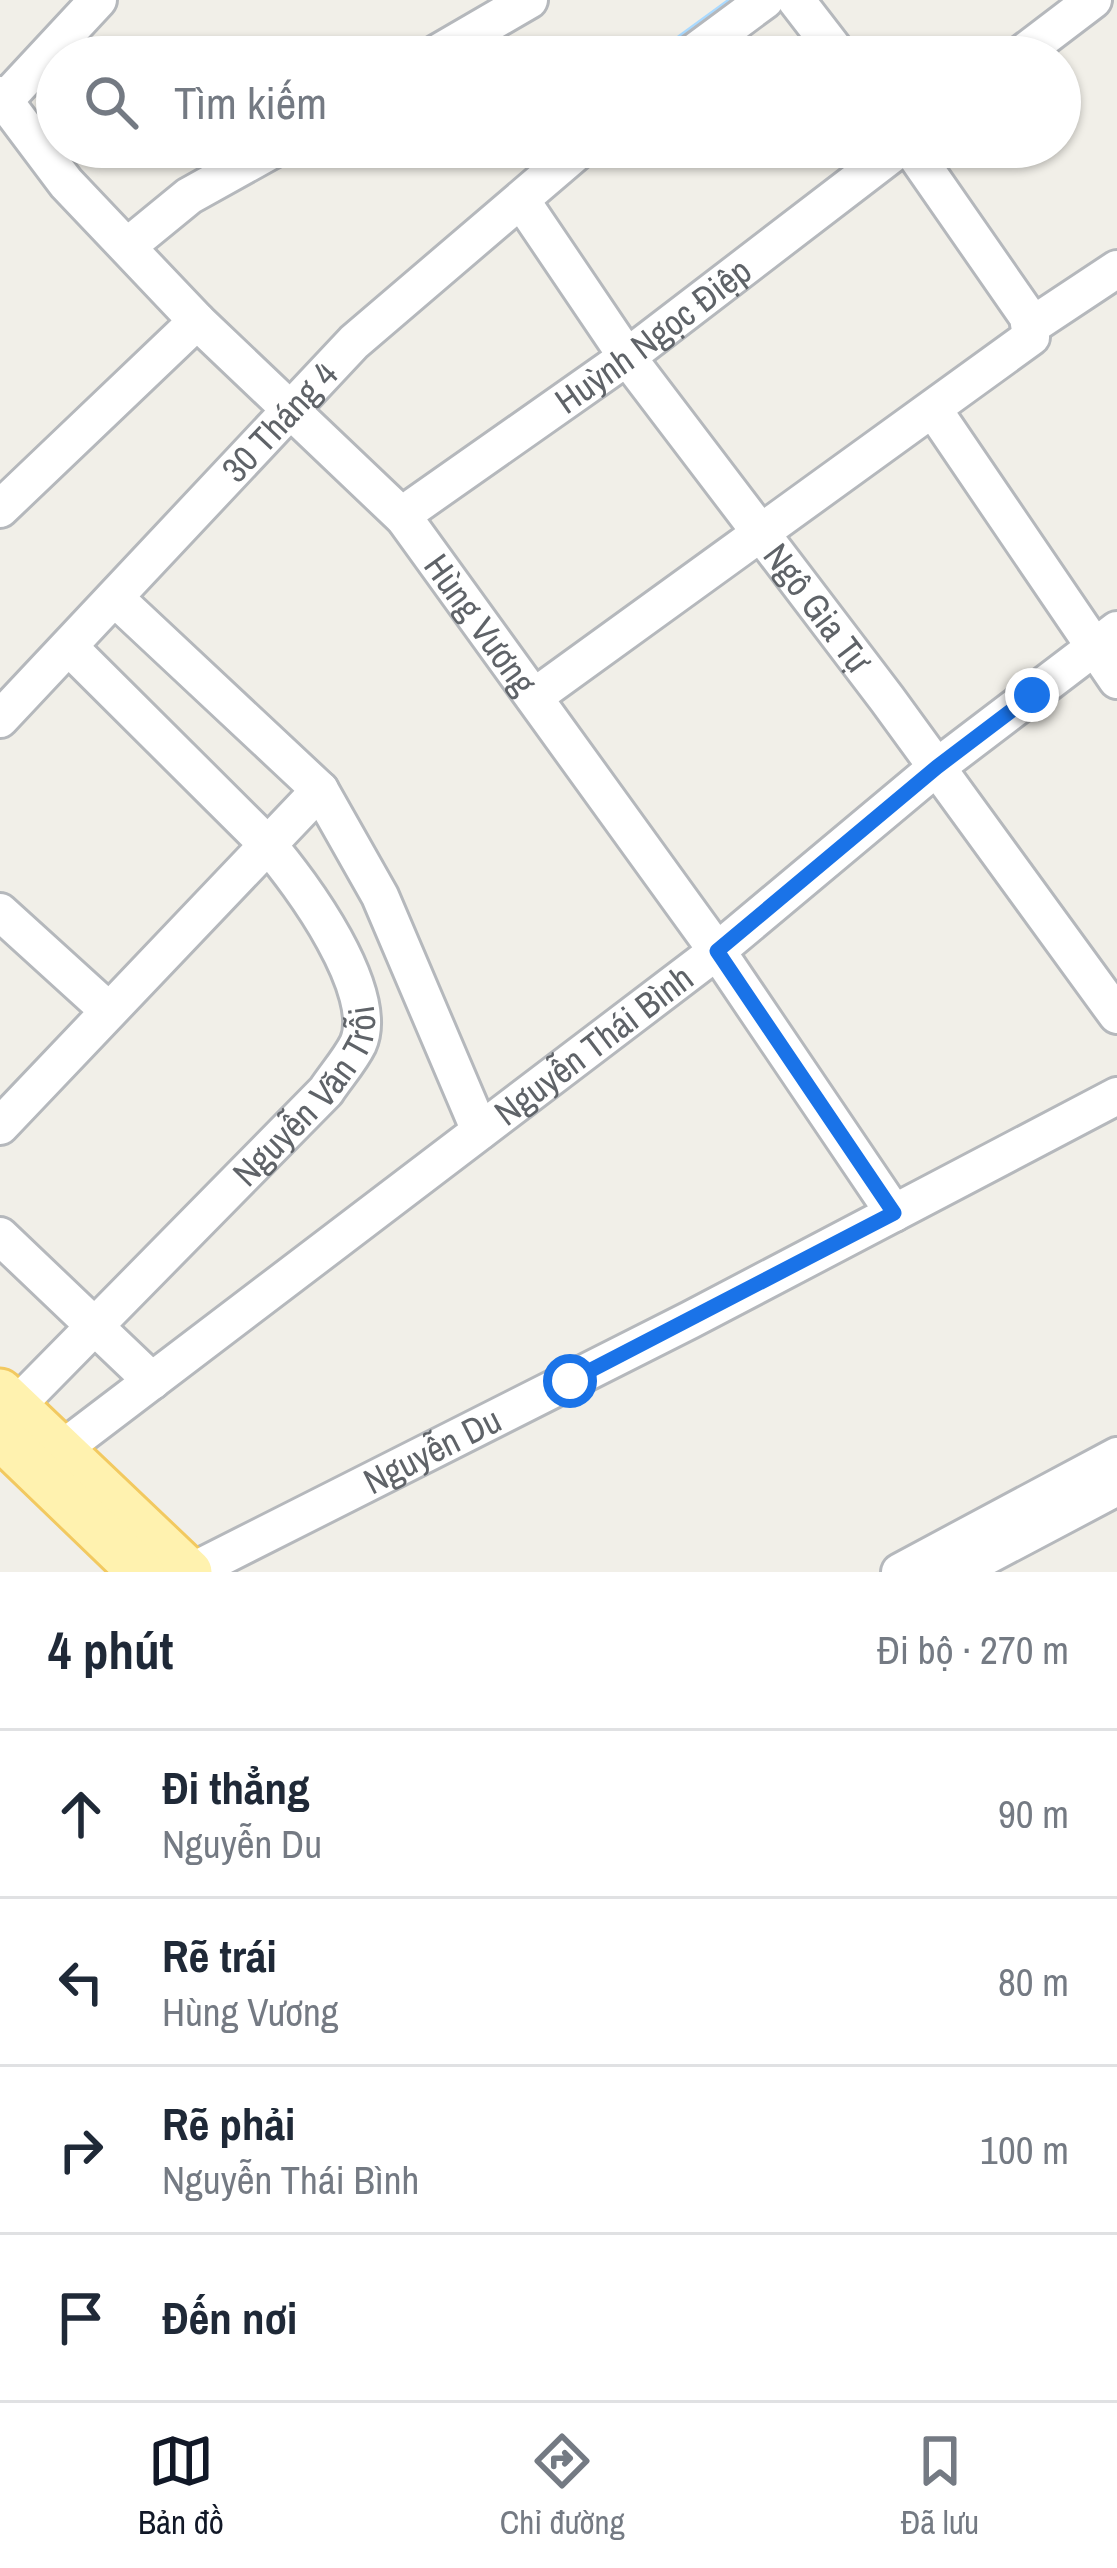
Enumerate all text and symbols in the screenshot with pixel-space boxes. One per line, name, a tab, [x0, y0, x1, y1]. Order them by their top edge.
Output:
search box	[36, 36, 1081, 168]
icon: search	[78, 69, 144, 135]
text: Tìm kiếm	[174, 72, 327, 133]
street label: Huỳnh Ngọc Điệp	[545, 247, 761, 424]
street label: 30 Tháng 4	[211, 351, 348, 492]
street label: Ngô Gia Tự	[753, 533, 883, 683]
street label: Hùng Vương	[413, 544, 548, 705]
route end	[1005, 668, 1059, 722]
street label: Nguyễn Thái Bình	[484, 954, 703, 1136]
street label: Nguyễn Văn Trỗi	[222, 1003, 386, 1196]
route start	[543, 1354, 597, 1408]
street label: Nguyễn Du	[355, 1396, 509, 1505]
text: 4 phút	[48, 1616, 173, 1685]
text: Đi bộ · 270 m	[877, 1624, 1069, 1676]
text: Đi thẳng	[162, 1757, 310, 1818]
icon: ahead	[48, 1781, 114, 1847]
text: 90 m	[998, 1788, 1069, 1840]
text: Nguyễn Du	[162, 1818, 322, 1870]
text: Rẽ trái	[162, 1925, 277, 1986]
icon: left	[48, 1949, 114, 2015]
text: 80 m	[998, 1956, 1069, 2008]
text: Hùng Vương	[162, 1986, 339, 2038]
text: Rẽ phải	[162, 2093, 295, 2154]
icon: right	[48, 2117, 114, 2183]
text: 100 m	[980, 2124, 1069, 2176]
text: Nguyễn Thái Bình	[162, 2154, 419, 2206]
icon: arrive	[48, 2285, 114, 2351]
text: Đến nơi	[162, 2287, 297, 2348]
tab: Bản đồ	[138, 2428, 224, 2544]
tab: Chỉ đường	[500, 2428, 625, 2544]
tab: Đã lưu	[901, 2428, 979, 2544]

